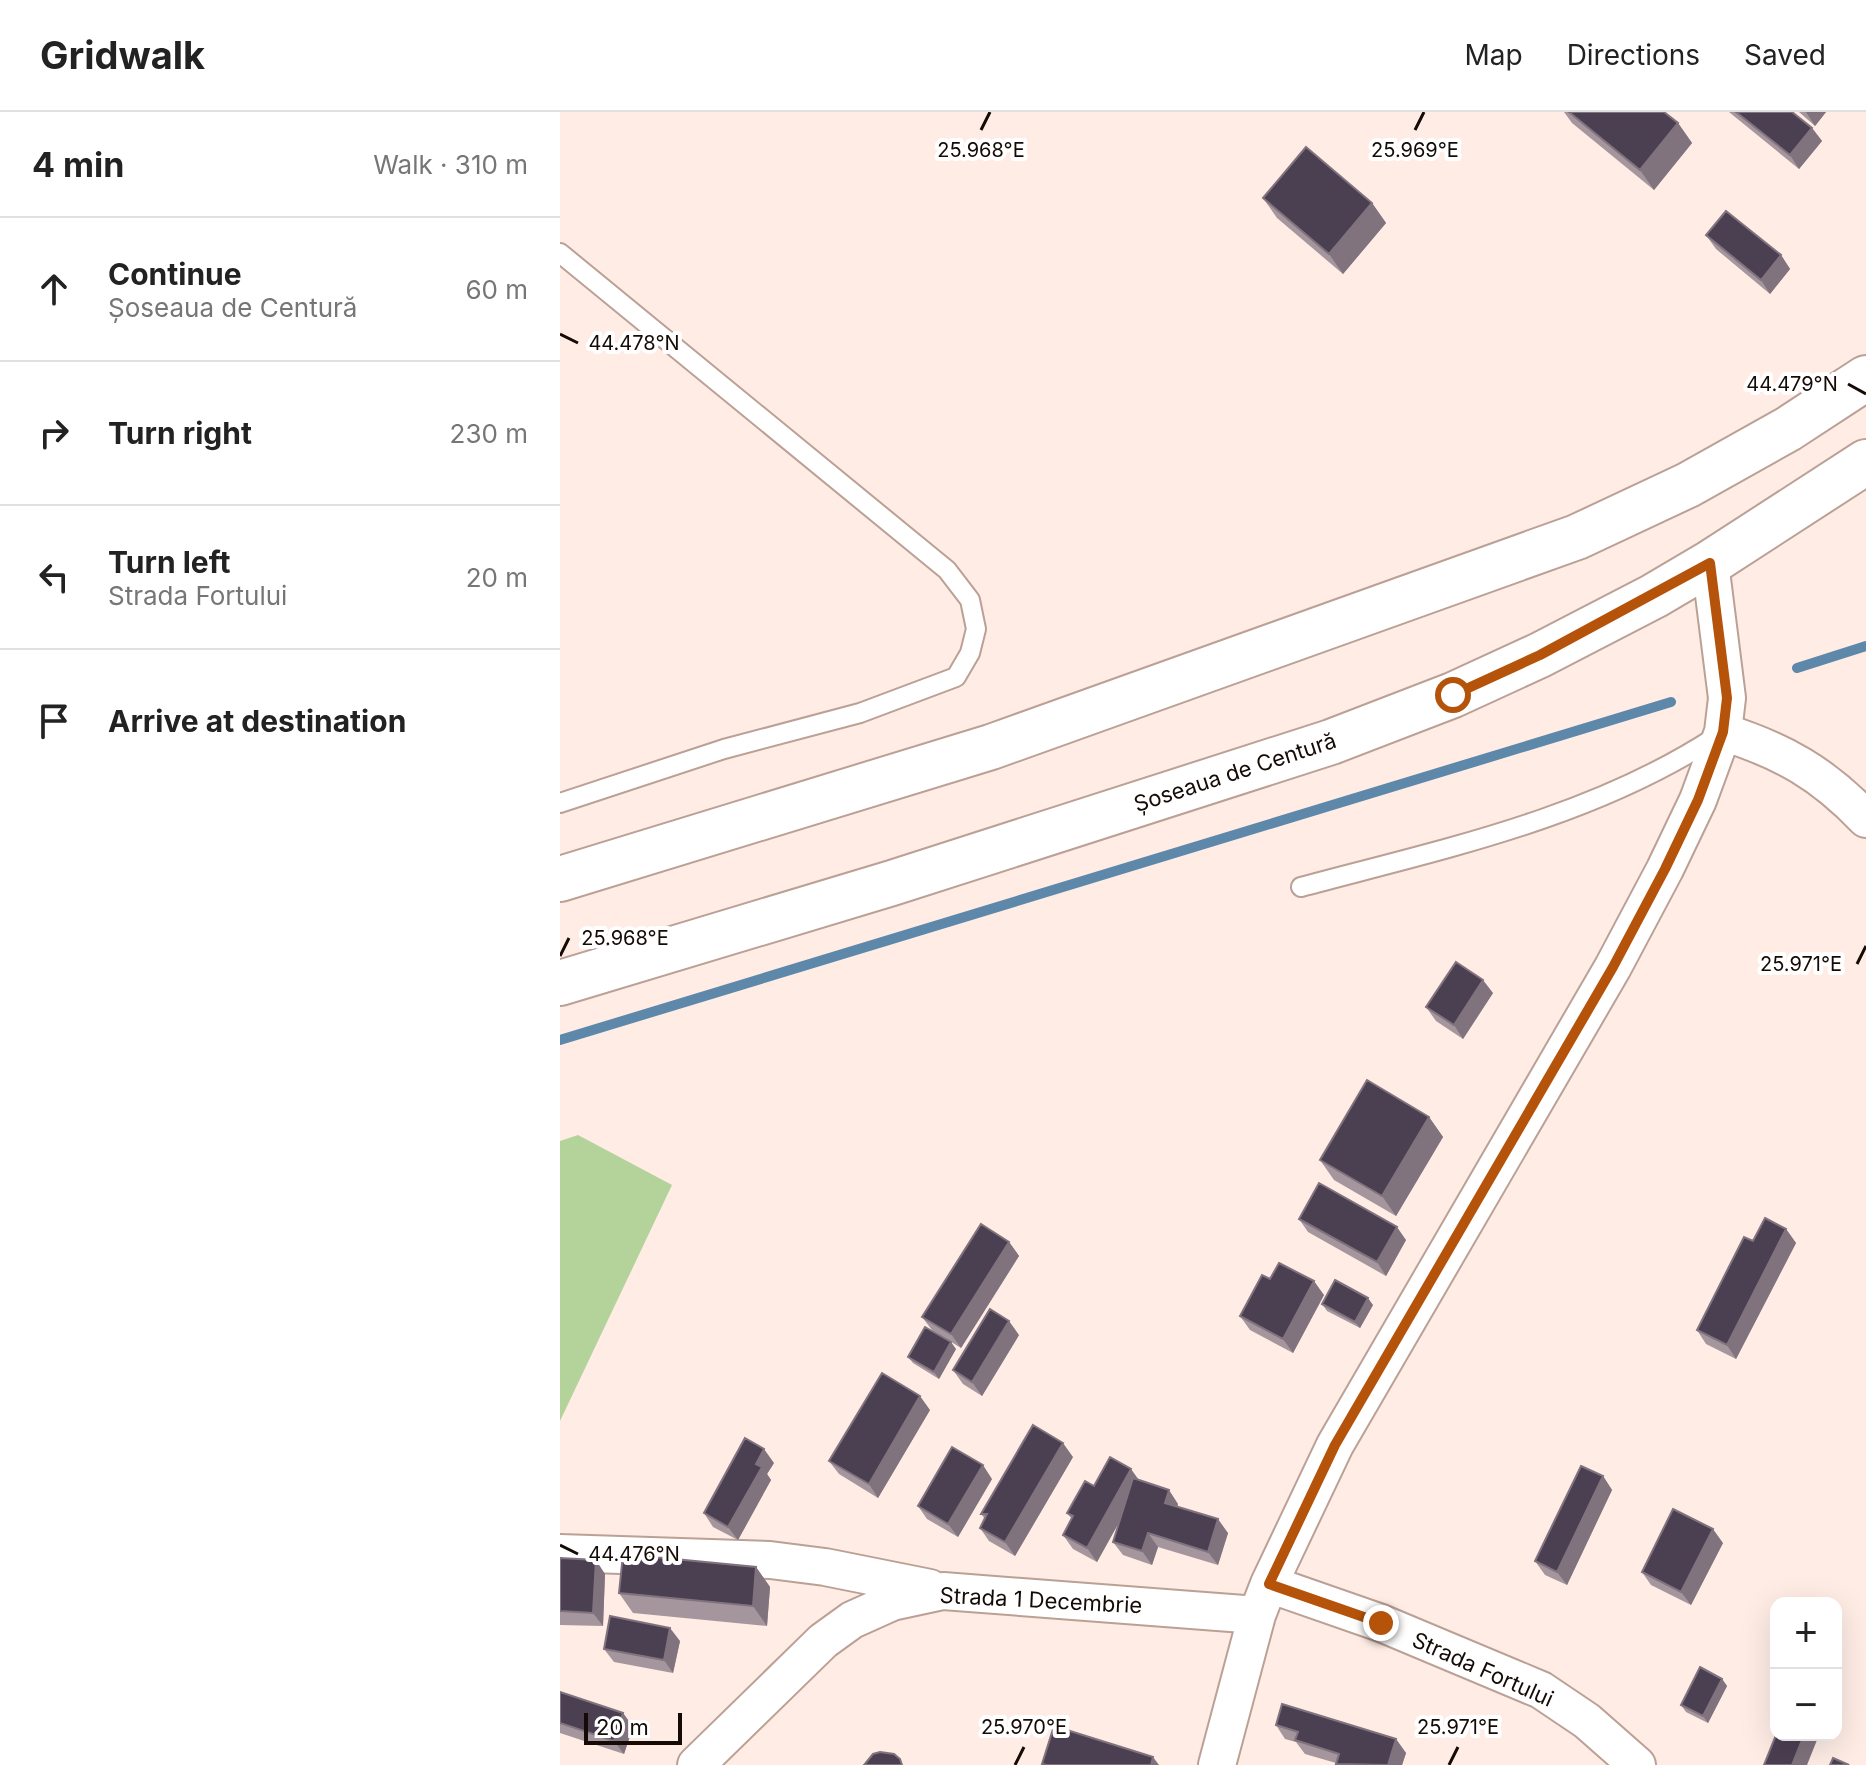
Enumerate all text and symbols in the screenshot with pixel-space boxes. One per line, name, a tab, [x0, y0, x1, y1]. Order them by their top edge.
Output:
text: Gridwalk	[40, 32, 205, 78]
text: Map	[1464, 38, 1523, 72]
text: Directions	[1567, 38, 1700, 72]
text: Saved	[1744, 38, 1826, 72]
text: 25.968°E	[937, 138, 1025, 162]
text: 25.969°E	[1371, 138, 1459, 162]
text: 4 min	[32, 144, 124, 185]
text: Walk · 310 m	[373, 149, 528, 180]
text: Continue	[108, 256, 242, 292]
icon: ahead	[32, 267, 76, 311]
text: 60 m	[465, 274, 528, 305]
text: Șoseaua de Centură	[108, 292, 357, 323]
text: 44.478°N	[588, 331, 680, 355]
text: 44.479°N	[1746, 372, 1838, 396]
icon: right	[32, 411, 76, 455]
text: Turn right	[108, 415, 252, 451]
text: 230 m	[450, 418, 528, 449]
text: Turn left	[108, 544, 230, 580]
icon: left	[32, 555, 76, 599]
text: 20 m	[466, 562, 528, 593]
text: Strada Fortului	[108, 580, 287, 611]
route start	[1435, 677, 1471, 713]
icon: arrive	[32, 699, 76, 743]
text: Arrive at destination	[108, 703, 406, 739]
street label: Șoseaua de Centură	[1131, 727, 1340, 818]
text: 25.968°E	[581, 926, 669, 950]
text: 25.971°E	[1760, 952, 1842, 976]
text: 44.476°N	[588, 1542, 680, 1566]
street label: Strada 1 Decembrie	[939, 1582, 1143, 1618]
map controls	[1770, 1597, 1842, 1741]
button: +	[1770, 1597, 1842, 1669]
route end	[1363, 1605, 1399, 1641]
street label: Strada Fortului	[1408, 1626, 1558, 1712]
button: −	[1770, 1669, 1842, 1741]
scale bar	[584, 1709, 682, 1745]
text: 20 m	[596, 1714, 649, 1740]
text: 25.970°E	[981, 1715, 1067, 1739]
text: 25.971°E	[1417, 1715, 1499, 1739]

